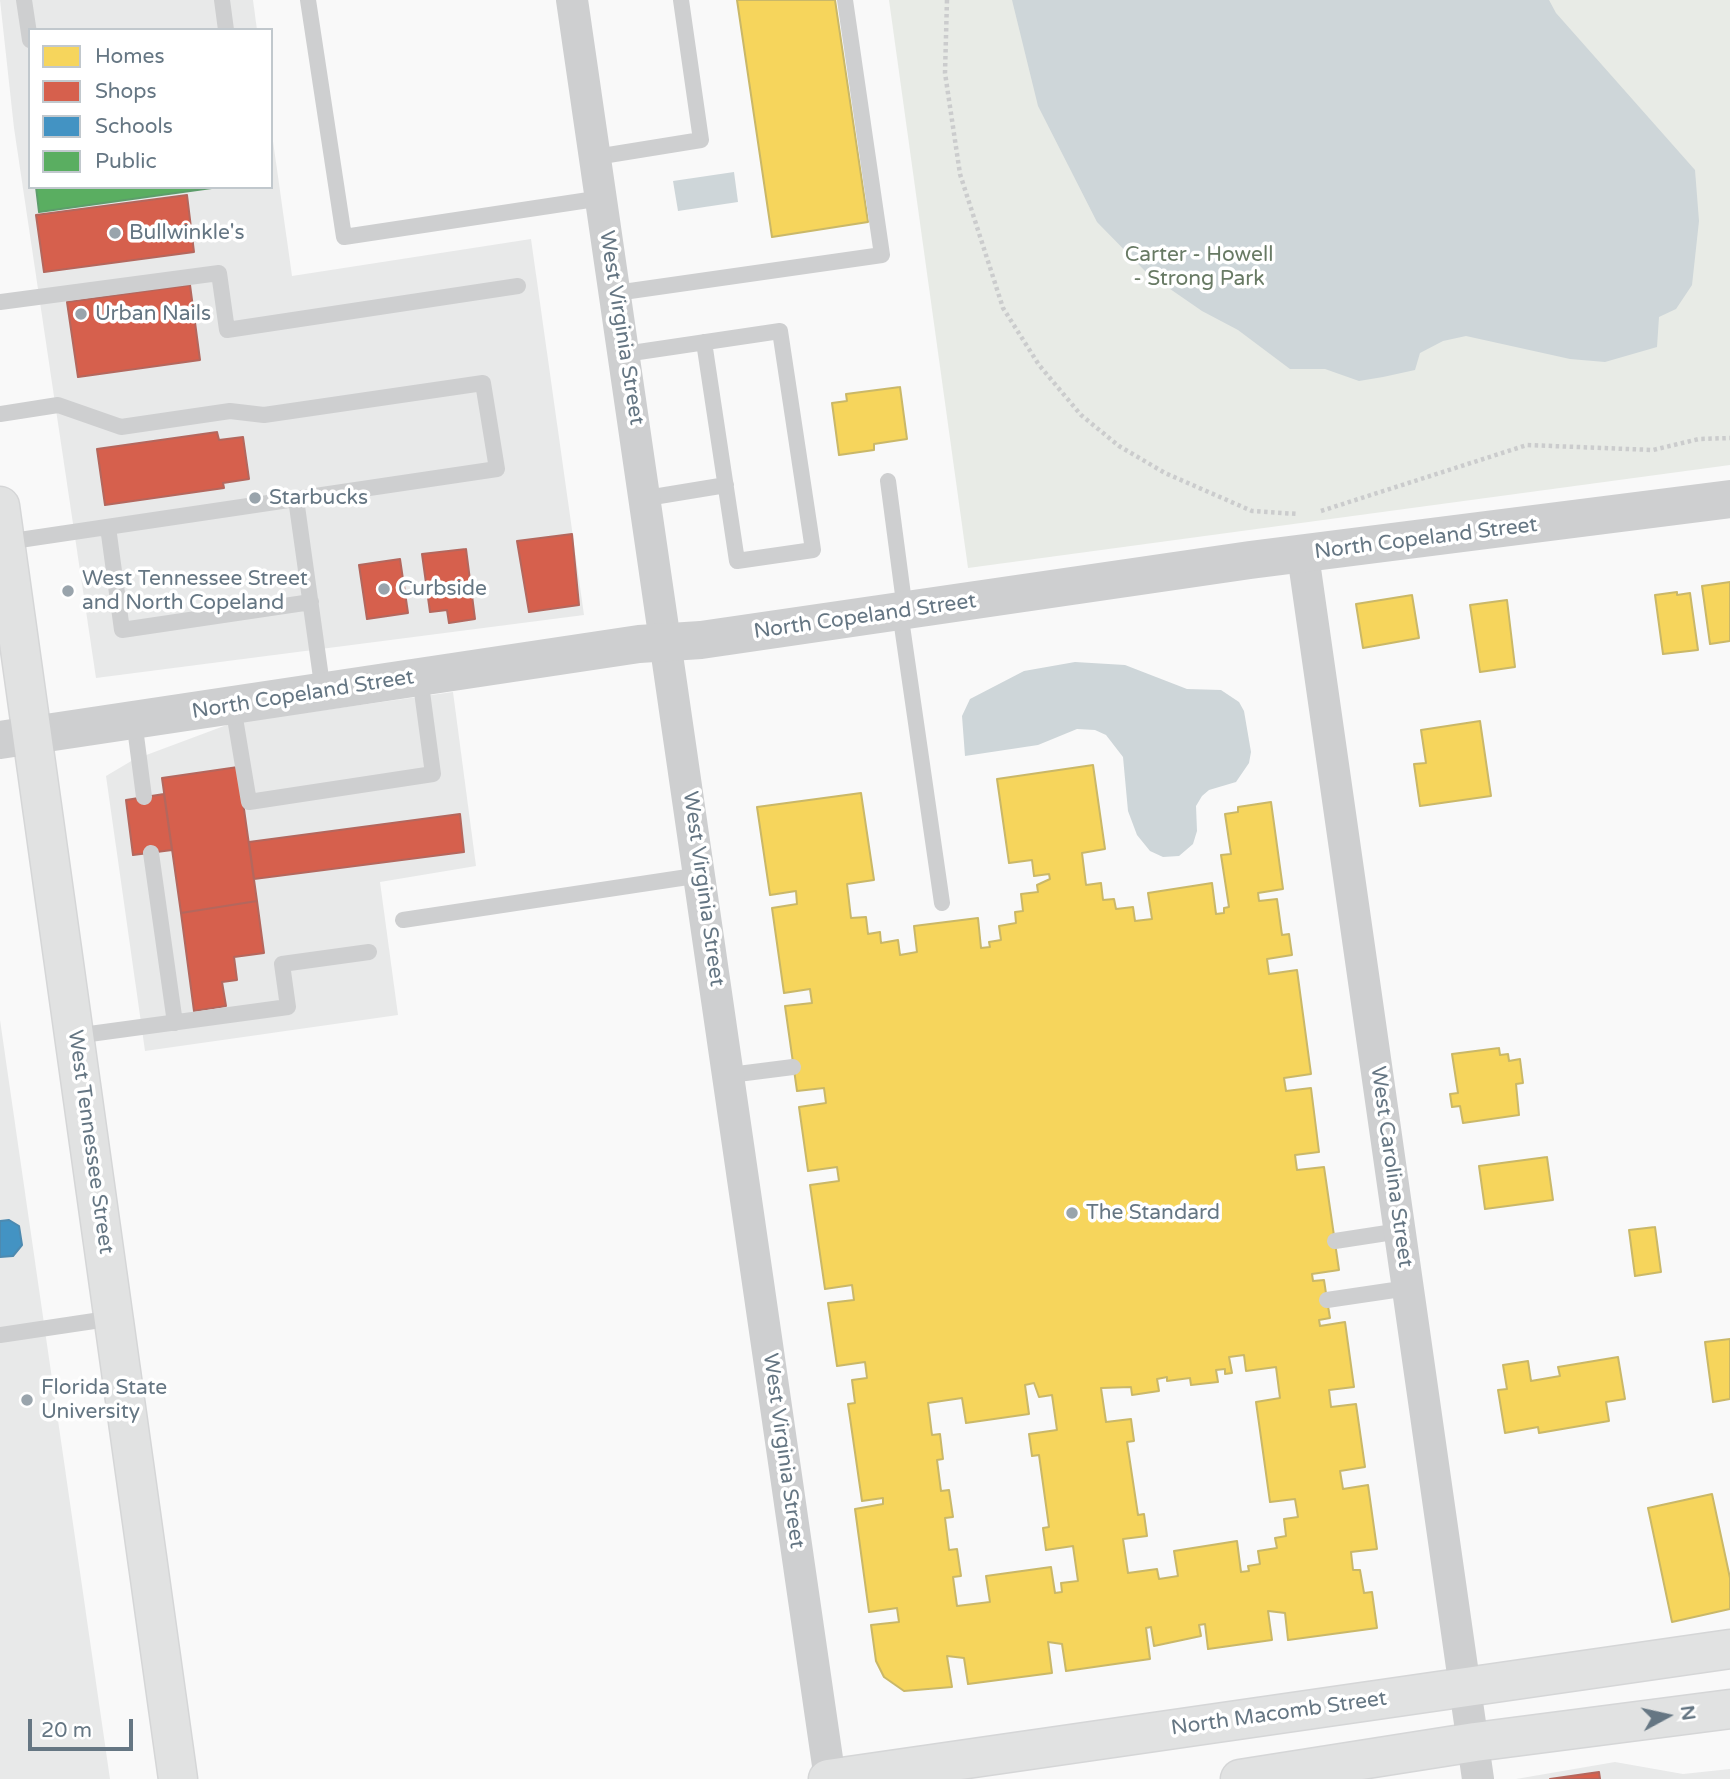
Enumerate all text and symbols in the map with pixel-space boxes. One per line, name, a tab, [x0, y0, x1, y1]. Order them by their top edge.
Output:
legend	[28, 28, 273, 189]
text: Homes	[95, 44, 165, 69]
text: Shops	[95, 79, 157, 104]
text: Schools	[95, 114, 173, 139]
text: Public	[95, 149, 157, 174]
place label: Bullwinkle's	[129, 220, 245, 246]
marker: Bullwinkle's	[107, 225, 123, 241]
street label: West Virginia Street	[593, 229, 649, 427]
park label: Carter - Howell - Strong Park	[1125, 242, 1273, 292]
place label: Urban Nails	[95, 301, 211, 327]
marker: Urban Nails	[73, 306, 89, 322]
place label: Starbucks	[269, 485, 368, 511]
marker: Starbucks	[247, 490, 263, 506]
street label: North Copeland Street	[1313, 513, 1539, 565]
place label: West Tennessee Street and North Copeland	[82, 566, 308, 616]
place label: Curbside	[398, 576, 487, 602]
marker: Curbside	[376, 581, 392, 597]
marker: West Tennessee Street and North Copeland	[60, 583, 76, 599]
street label: North Copeland Street	[752, 589, 978, 645]
street label: North Copeland Street	[190, 665, 416, 725]
street label: West Virginia Street	[677, 790, 729, 988]
street label: West Tennessee Street	[62, 1028, 118, 1256]
street label: West Carolina Street	[1364, 1065, 1418, 1269]
place label: The Standard	[1086, 1200, 1220, 1226]
marker: The Standard	[1064, 1205, 1080, 1221]
street label: West Virginia Street	[757, 1352, 809, 1550]
place label: Florida State University	[41, 1375, 167, 1425]
marker: Florida State University	[19, 1392, 35, 1408]
north arrow	[1632, 1681, 1702, 1751]
street label: North Macomb Street	[1169, 1686, 1389, 1742]
text: N	[1676, 1704, 1700, 1722]
scale bar	[32, 1706, 136, 1750]
text: 20 m	[41, 1718, 92, 1743]

